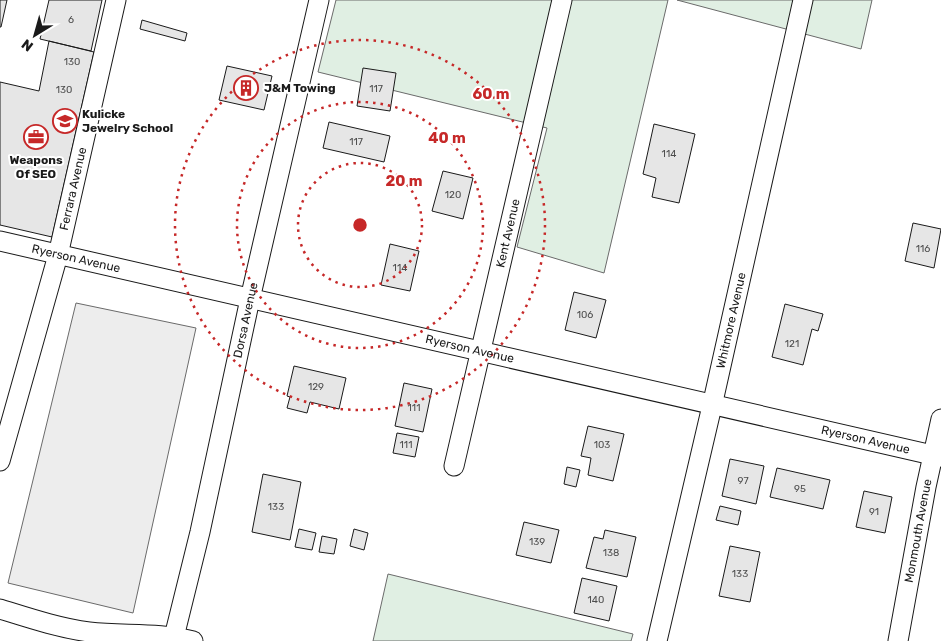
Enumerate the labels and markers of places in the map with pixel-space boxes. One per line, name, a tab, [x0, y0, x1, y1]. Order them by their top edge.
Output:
building icon: J&M Towing	[233, 75, 259, 101]
place label: J&M Towing	[264, 81, 336, 95]
place label: Kulicke Jewelry School	[82, 107, 173, 135]
school or university icon: Kulicke Jewelry School	[52, 108, 78, 134]
office icon: Weapons Of SEO	[23, 124, 49, 150]
place label: Weapons Of SEO	[9, 153, 63, 181]
centre of rings	[351, 216, 369, 234]

